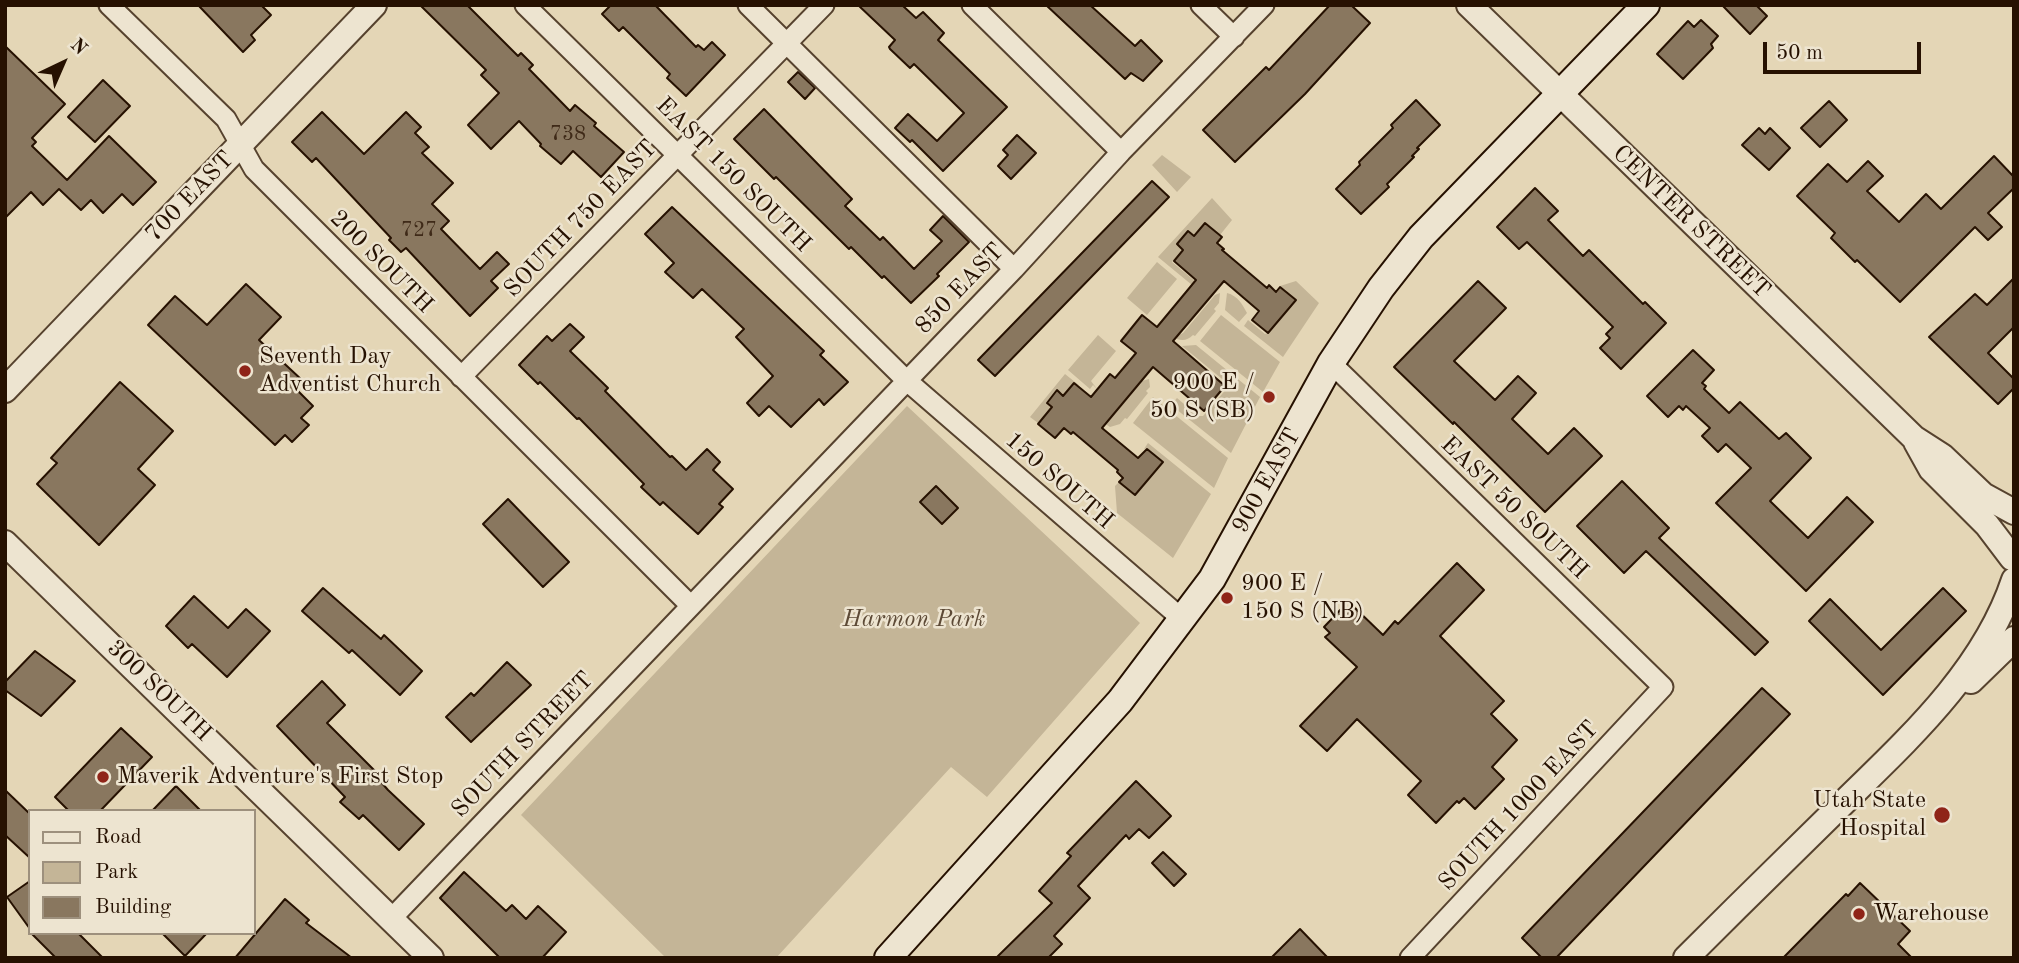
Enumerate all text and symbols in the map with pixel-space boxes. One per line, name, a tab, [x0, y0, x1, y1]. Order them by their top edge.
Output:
north arrow	[28, 28, 98, 98]
scale bar	[1767, 28, 1924, 72]
text: N	[66, 36, 90, 59]
text: 50 m	[1776, 43, 1823, 64]
street label: EAST 150 SOUTH	[649, 91, 817, 259]
house number: 738	[550, 121, 586, 147]
street label: SOUTH 750 EAST	[498, 134, 664, 304]
street label: CENTER STREET	[1606, 139, 1776, 305]
street label: 700 EAST	[140, 145, 240, 249]
street label: 200 SOUTH	[323, 204, 439, 320]
house number: 727	[401, 217, 437, 243]
street label: 850 EAST	[910, 237, 1010, 341]
place label: Seventh Day Adventist Church	[259, 343, 441, 399]
marker: Seventh Day Adventist Church	[237, 363, 253, 379]
place label: 900 E / 50 S (SB)	[1150, 369, 1255, 425]
marker: 900 E / 50 S (SB)	[1261, 389, 1277, 405]
street label: 900 EAST	[1226, 424, 1308, 538]
street label: 150 SOUTH	[999, 426, 1119, 536]
street label: EAST 50 SOUTH	[1434, 430, 1594, 586]
place label: 900 E / 150 S (NB)	[1241, 570, 1364, 626]
marker: 900 E / 150 S (NB)	[1219, 590, 1235, 606]
park label: Harmon Park	[843, 606, 985, 634]
street label: 300 SOUTH	[101, 634, 217, 748]
street label: SOUTH STREET	[446, 666, 600, 824]
street label: SOUTH 1000 EAST	[1433, 715, 1605, 897]
place label: Maverik Adventure's First Stop	[117, 763, 443, 791]
marker: Maverik Adventure's First Stop	[95, 769, 111, 785]
place label: Utah State Hospital	[1813, 787, 1926, 843]
marker: Utah State Hospital	[1932, 805, 1952, 825]
legend	[28, 809, 256, 935]
text: Road	[95, 827, 142, 848]
text: Park	[95, 862, 138, 883]
text: Building	[95, 897, 171, 918]
place label: Warehouse	[1873, 900, 1989, 928]
marker: Warehouse	[1851, 906, 1867, 922]

